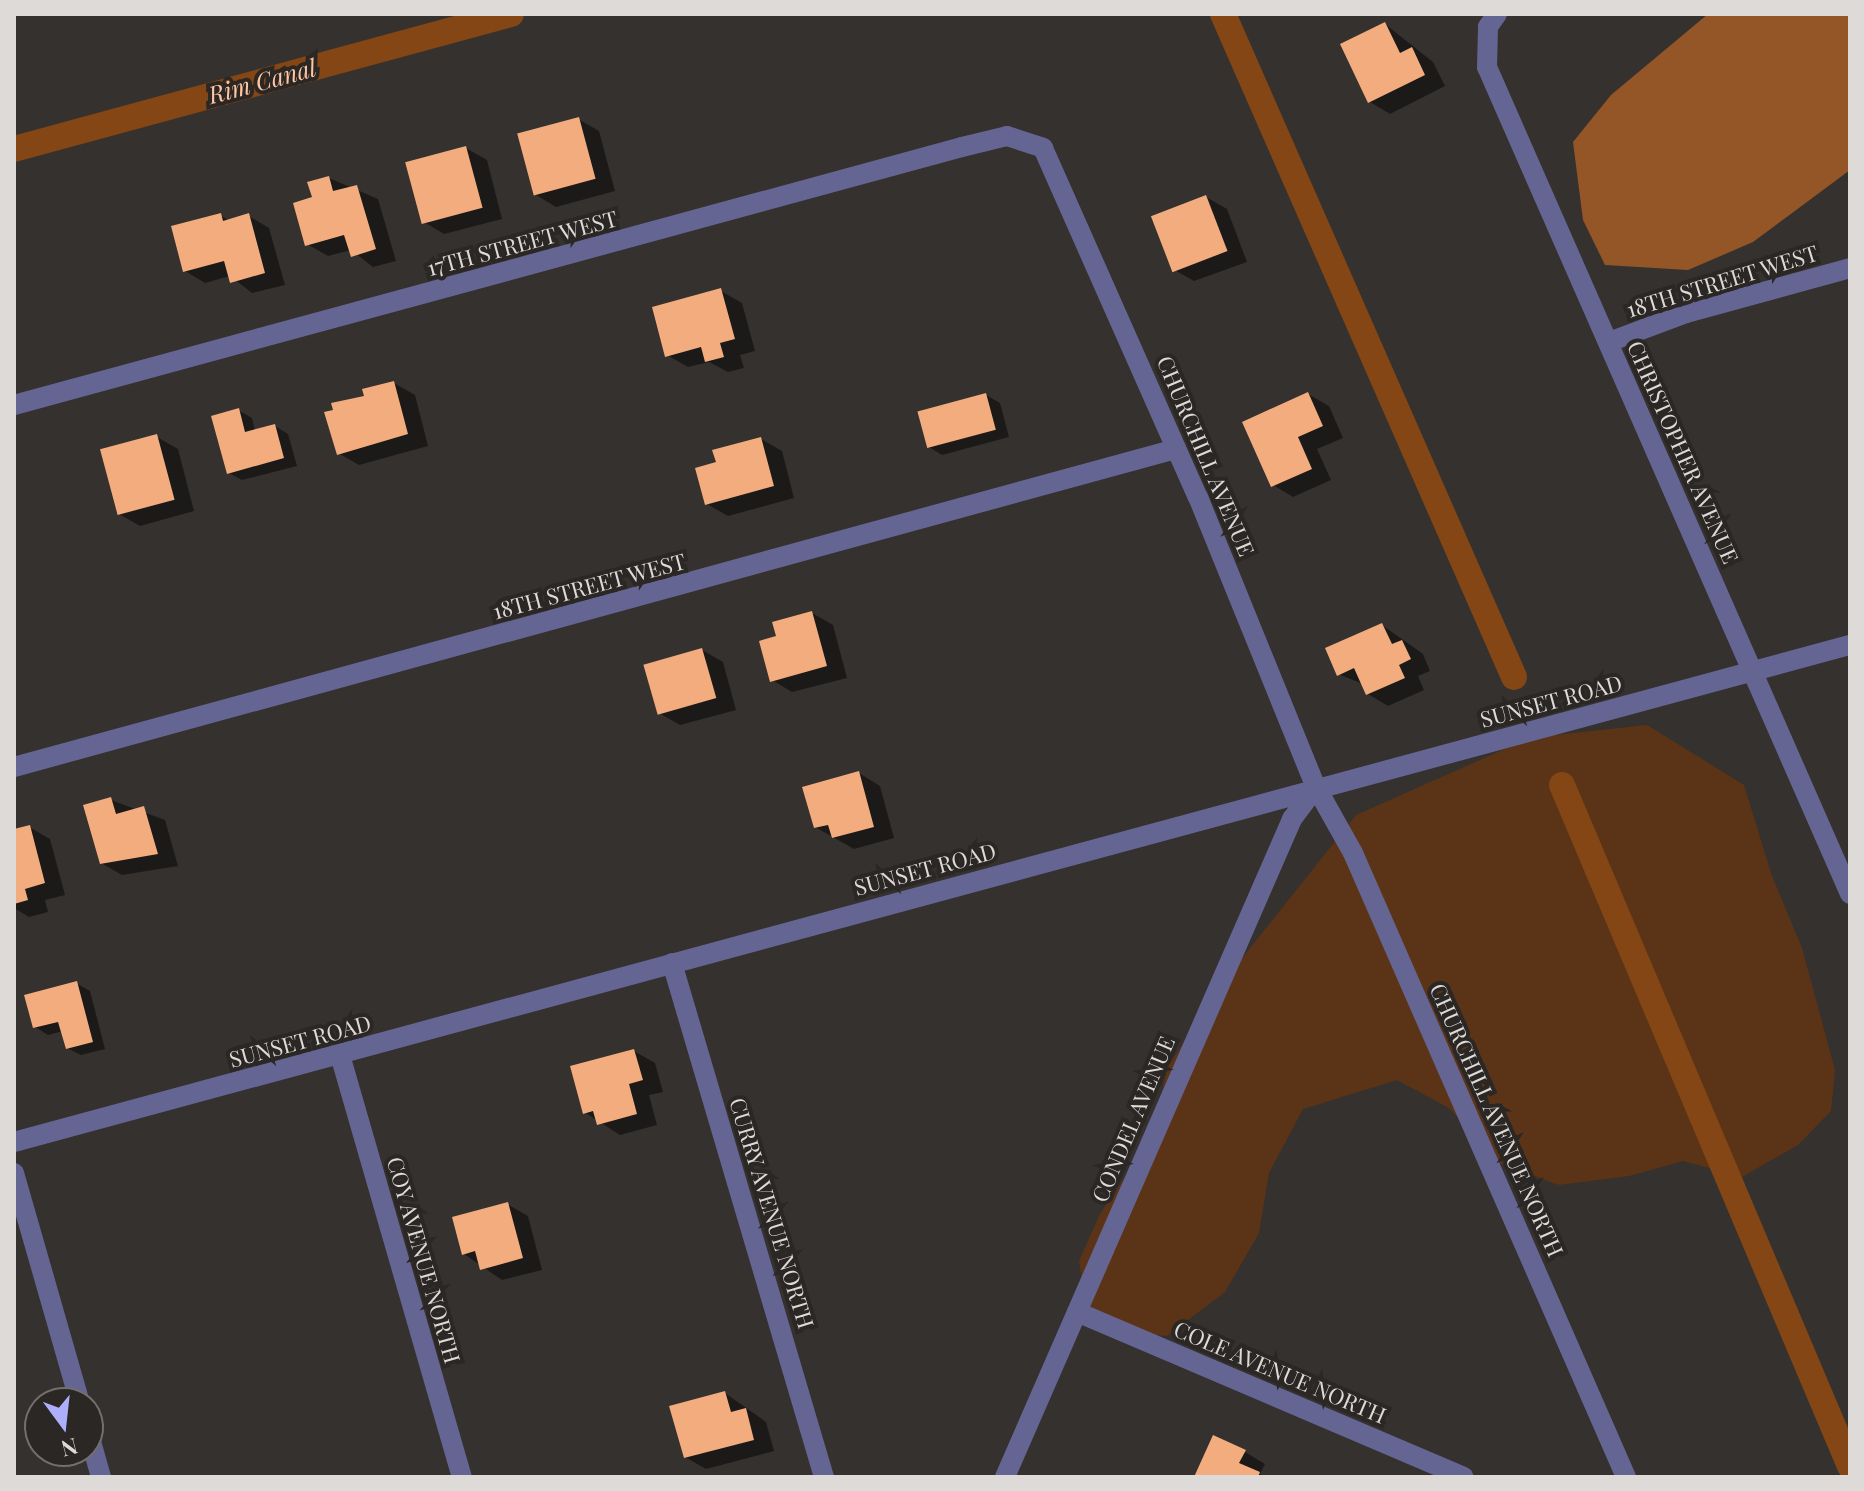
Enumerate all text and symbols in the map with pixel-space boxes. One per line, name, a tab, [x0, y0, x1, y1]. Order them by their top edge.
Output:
water label: Rim Canal	[205, 53, 319, 109]
street label: 17TH STREET WEST	[423, 205, 621, 281]
street label: 18TH STREET WEST	[1623, 239, 1821, 323]
street label: CHRISTOPHER AVENUE	[1622, 336, 1744, 568]
street label: CHURCHILL AVENUE	[1152, 352, 1260, 560]
street label: 18TH STREET WEST	[489, 547, 689, 625]
street label: SUNSET ROAD	[1477, 669, 1625, 733]
street label: SUNSET ROAD	[851, 837, 999, 901]
street label: CHURCHILL AVENUE NORTH	[1425, 979, 1569, 1261]
street label: SUNSET ROAD	[226, 1009, 374, 1073]
street label: CONDEL AVENUE	[1086, 1032, 1180, 1206]
street label: CURRY AVENUE NORTH	[724, 1094, 820, 1332]
street label: COY AVENUE NORTH	[382, 1153, 466, 1367]
street label: COLE AVENUE NORTH	[1170, 1315, 1390, 1429]
north arrow	[24, 1387, 104, 1467]
text: N	[58, 1432, 81, 1465]

